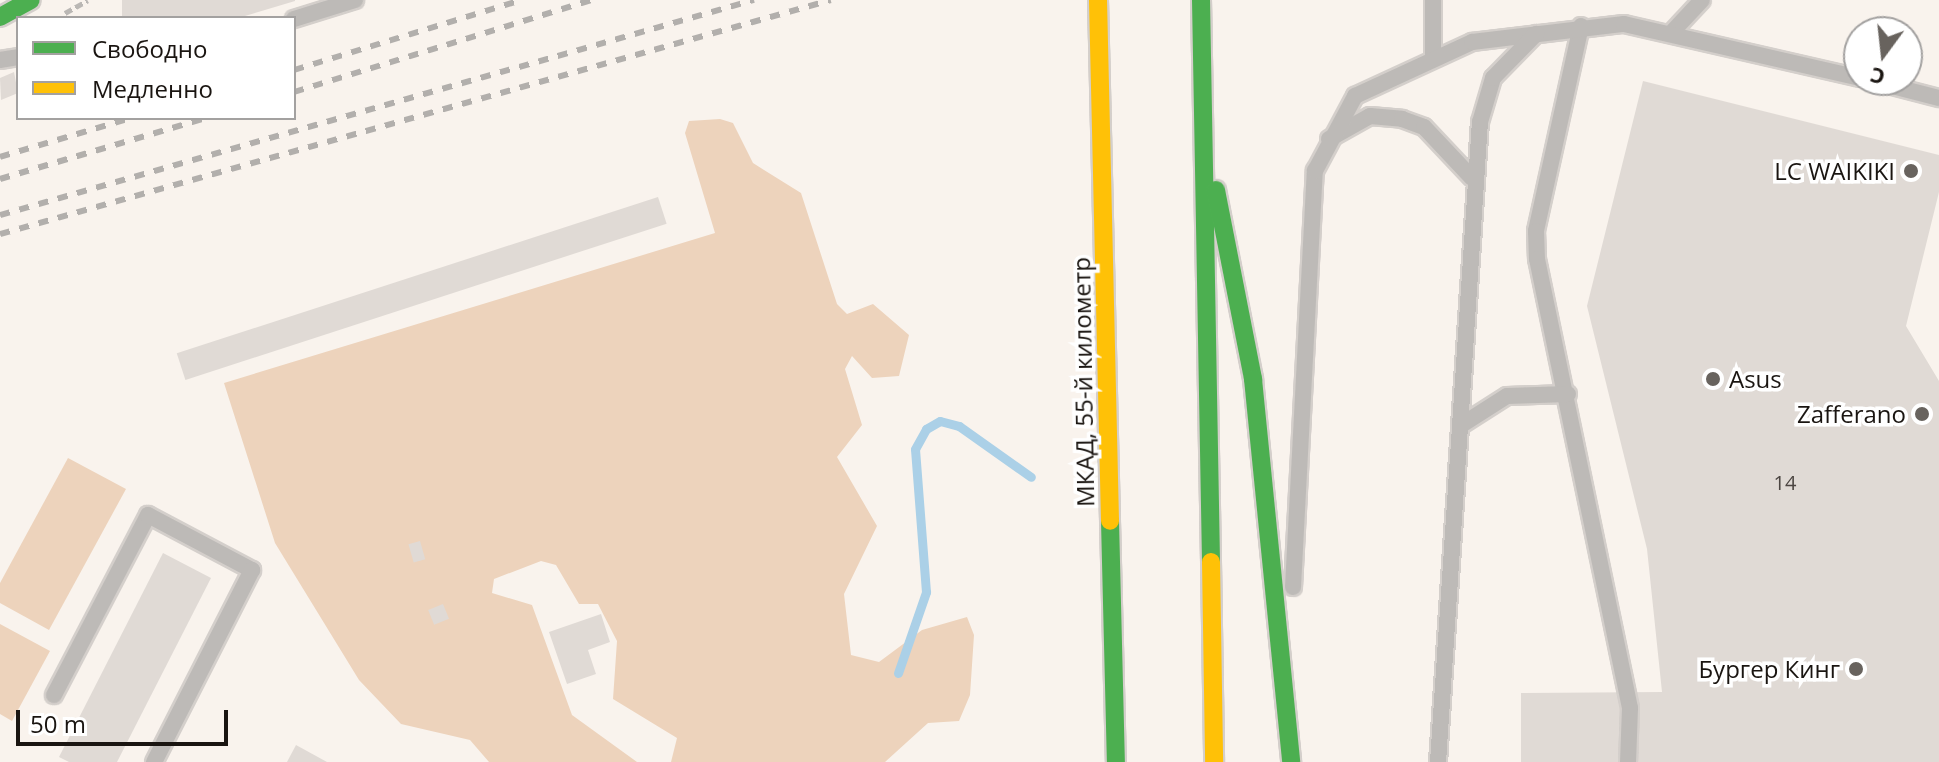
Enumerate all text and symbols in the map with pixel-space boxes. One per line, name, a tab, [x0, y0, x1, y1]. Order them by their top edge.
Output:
legend	[16, 16, 296, 120]
north arrow	[1843, 16, 1923, 96]
text: Свободно	[92, 32, 207, 65]
text: С	[1867, 61, 1888, 94]
text: Медленно	[92, 72, 213, 105]
place label: LC WAIKIKI	[1774, 157, 1895, 185]
marker: LC WAIKIKI	[1902, 162, 1920, 180]
street label: МКАД, 55-й километр	[1066, 257, 1100, 507]
place label: Asus	[1729, 365, 1782, 393]
marker: Asus	[1704, 370, 1722, 388]
place label: Zafferano	[1797, 400, 1906, 428]
marker: Zafferano	[1913, 405, 1931, 423]
house number: 14	[1774, 470, 1796, 494]
place label: Бургер Кинг	[1698, 655, 1840, 683]
marker: Бургер Кинг	[1847, 660, 1865, 678]
scale bar	[20, 694, 232, 744]
text: 50 m	[30, 707, 86, 740]

